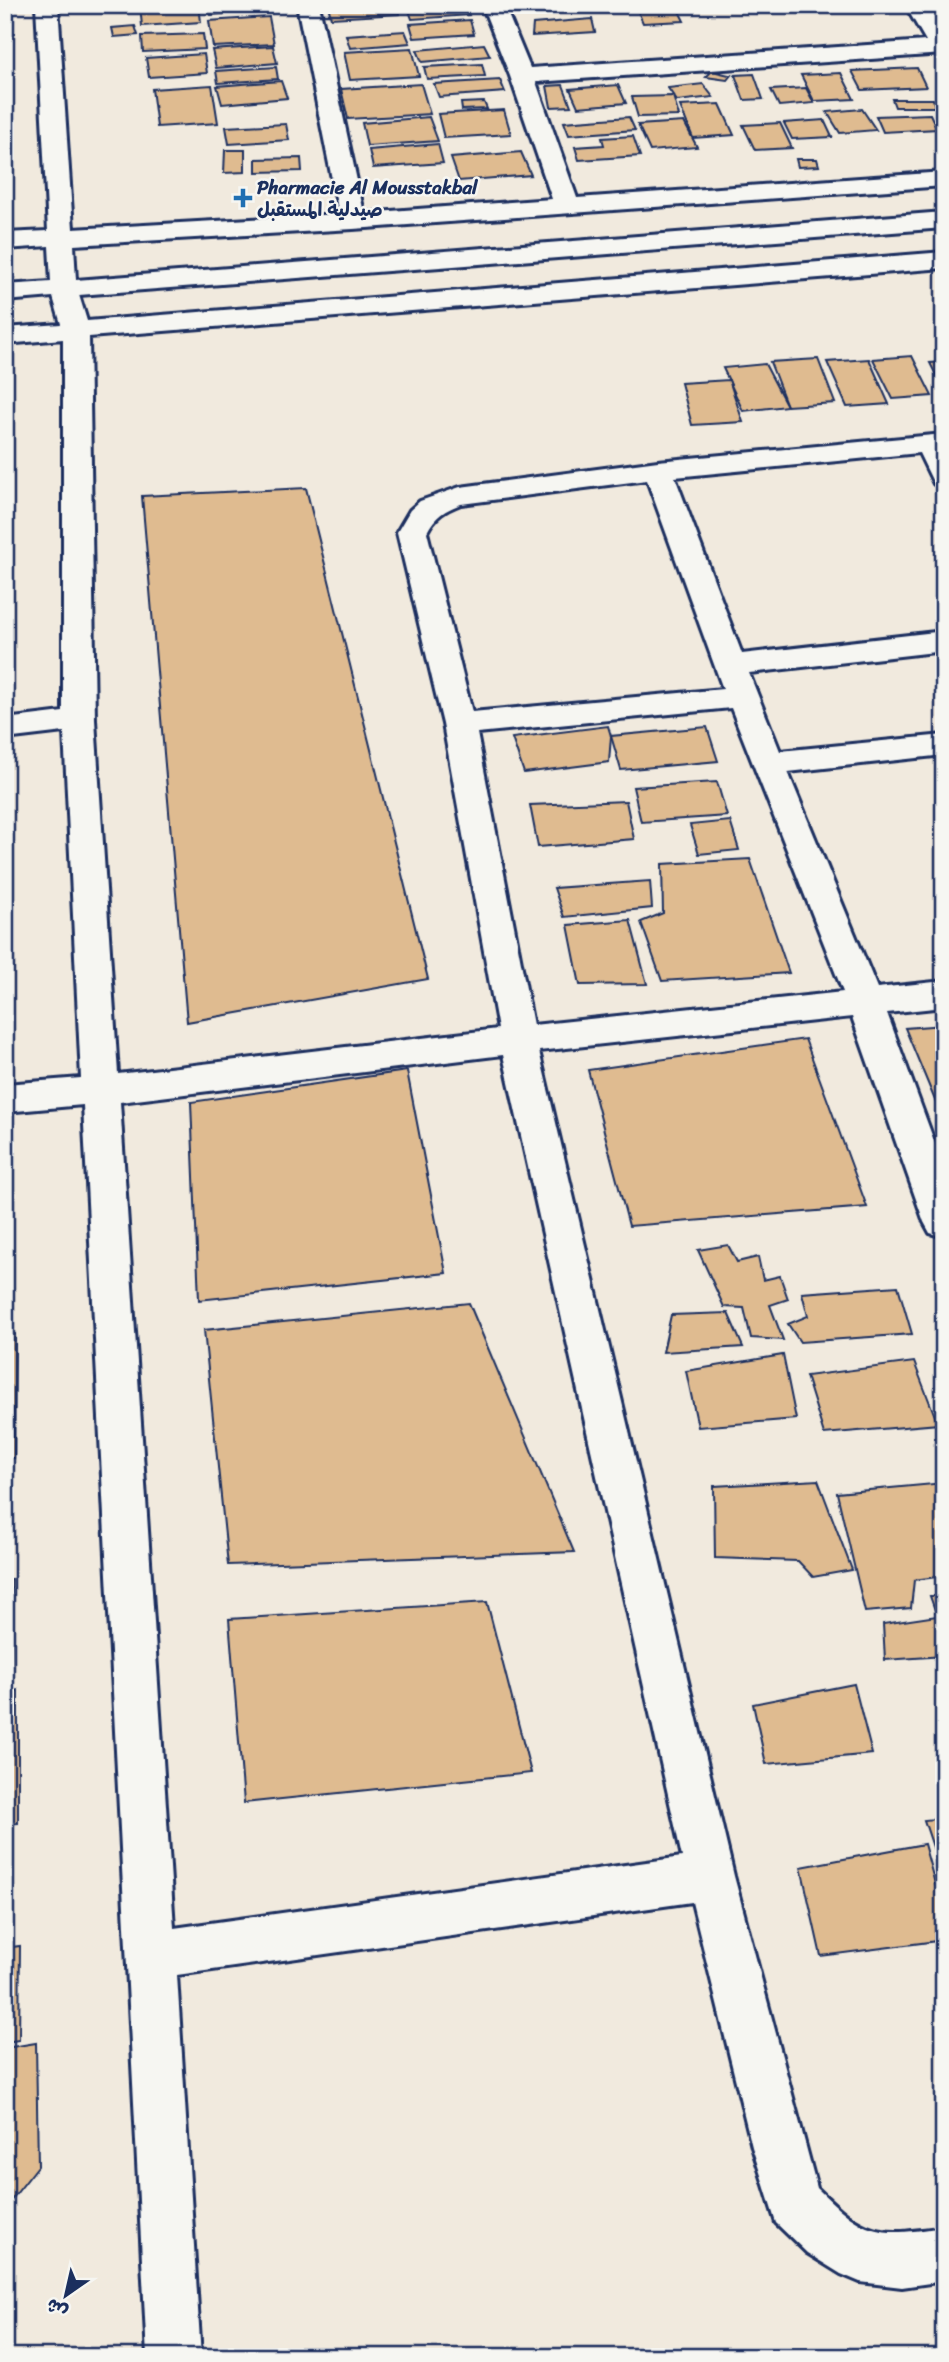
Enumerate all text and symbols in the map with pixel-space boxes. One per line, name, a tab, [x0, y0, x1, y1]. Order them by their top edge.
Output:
place label: Pharmacie Al Mousstakbal صيدلية المستقبل	[257, 171, 479, 226]
marker: Pharmacie Al Mousstakbal صيدلية المستقبل	[235, 190, 251, 206]
north arrow	[32, 2260, 102, 2330]
text: ش	[39, 2289, 75, 2328]

